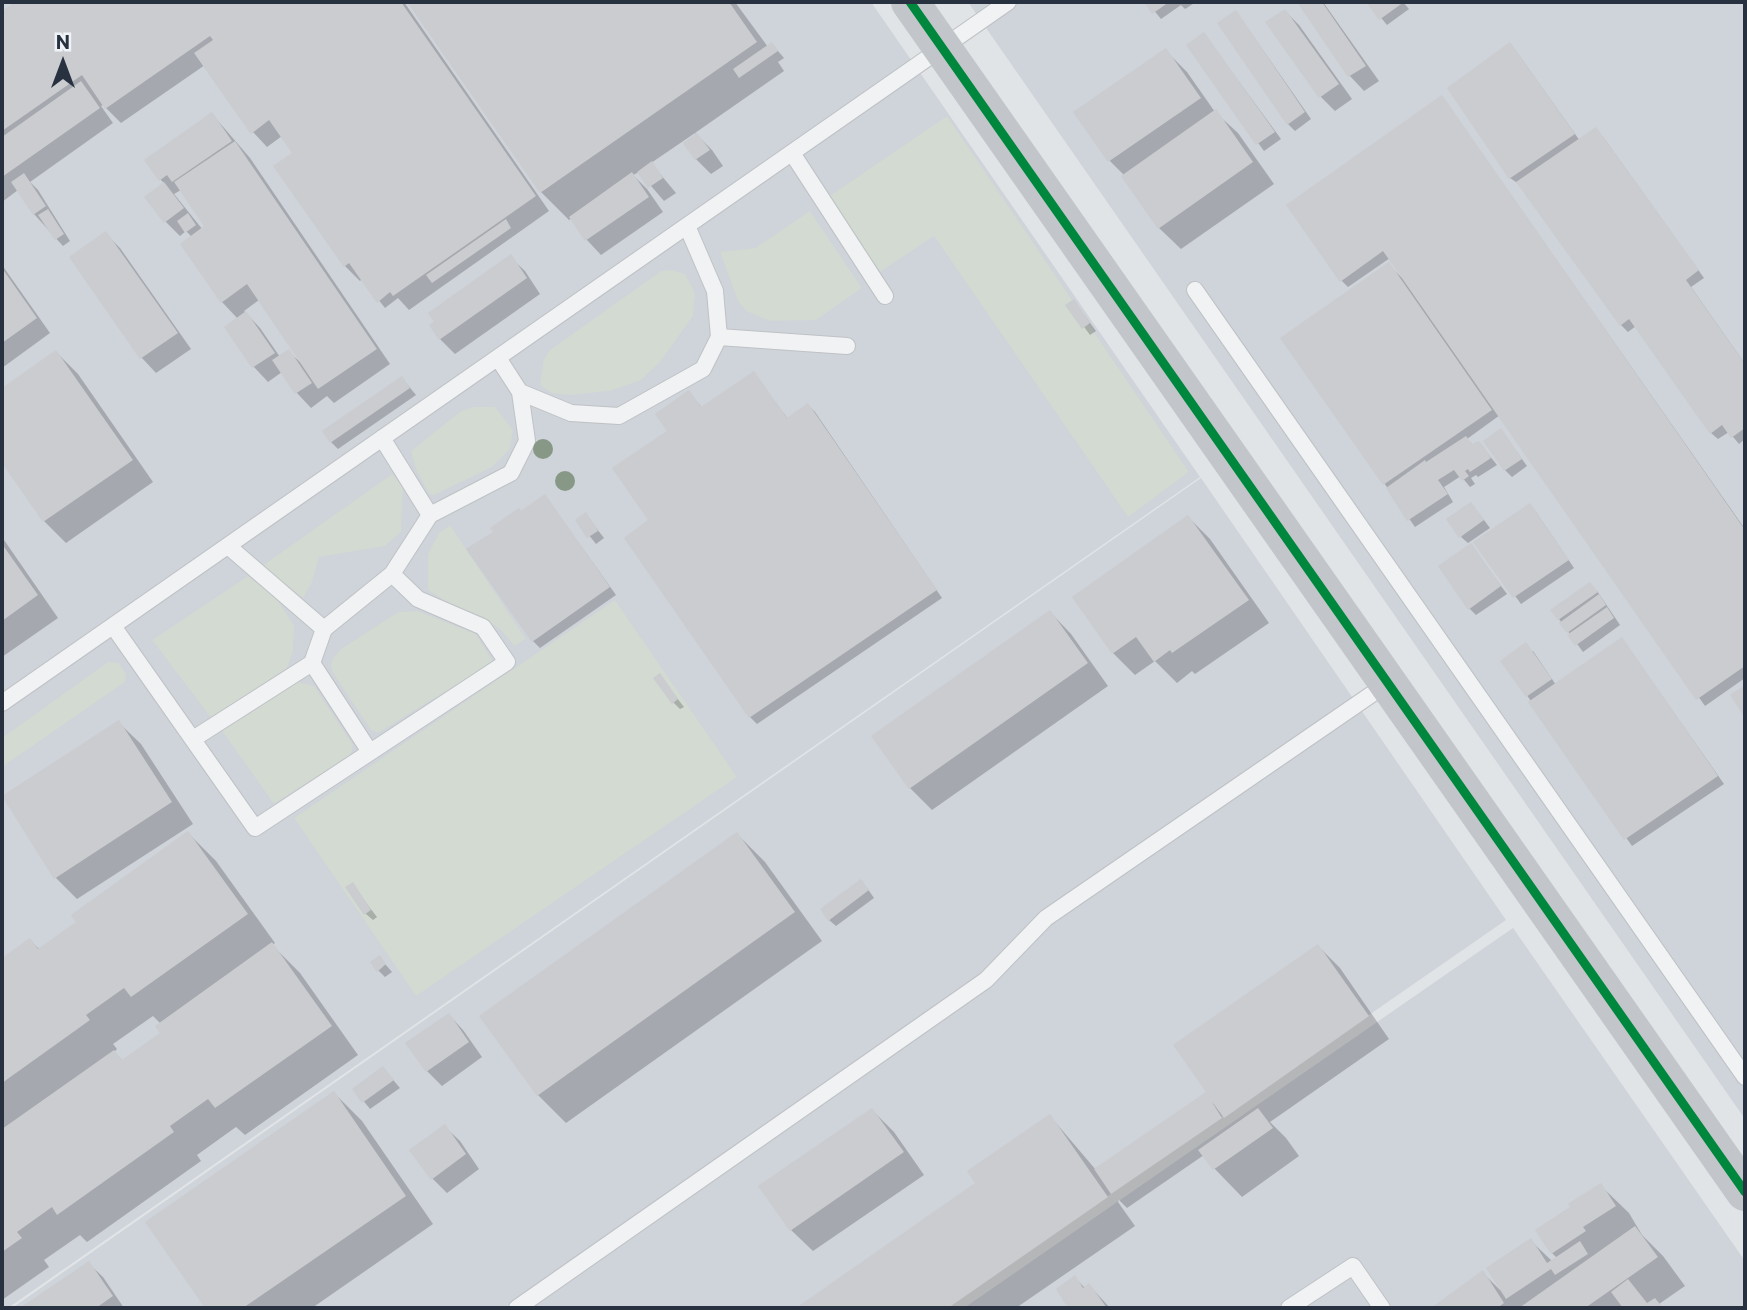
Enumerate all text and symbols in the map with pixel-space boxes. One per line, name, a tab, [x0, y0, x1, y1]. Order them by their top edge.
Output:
north arrow	[28, 28, 98, 98]
text: N	[56, 30, 70, 53]

